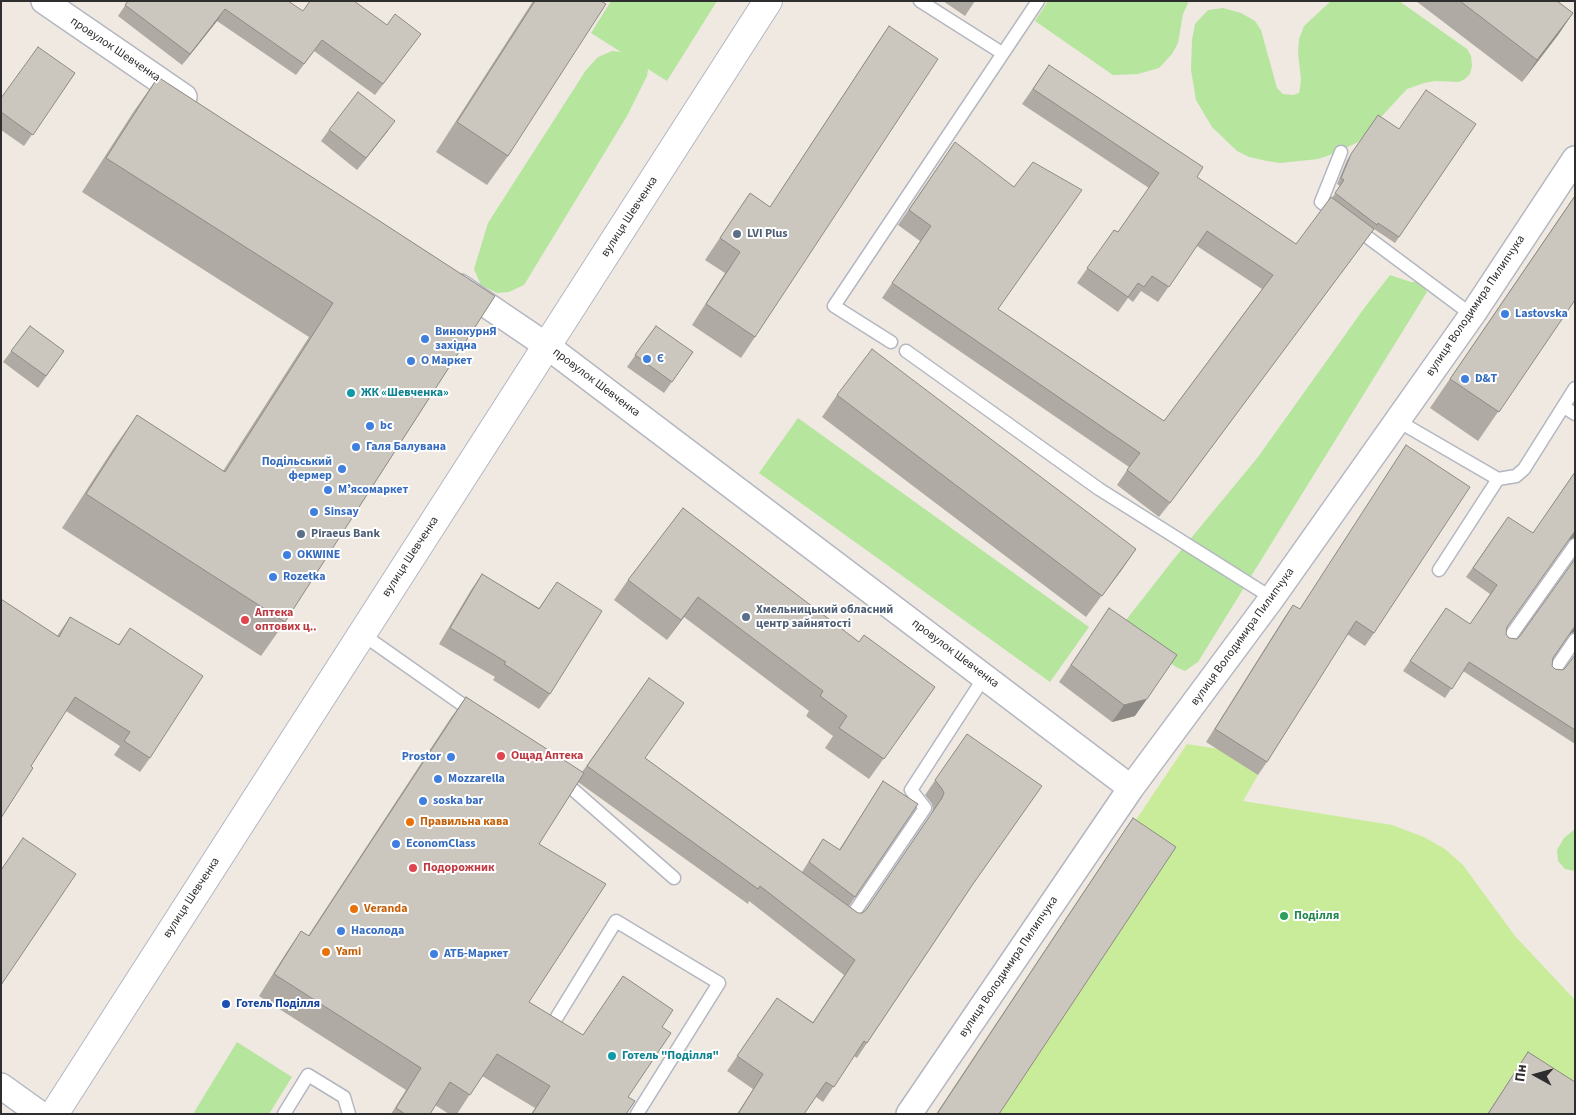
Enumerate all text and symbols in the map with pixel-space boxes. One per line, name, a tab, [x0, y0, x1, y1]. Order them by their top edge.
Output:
street label: провулок Шевченка	[67, 14, 163, 86]
street label: вулиця Шевченка	[599, 174, 661, 260]
place label: LVI Plus	[747, 227, 788, 241]
marker: LVI Plus	[731, 228, 743, 240]
street label: вулиця Володимира Пилипчука	[1423, 233, 1529, 379]
place label: Lastovska	[1515, 307, 1568, 321]
marker: Lastovska	[1499, 308, 1511, 320]
place label: ВинокурнЯ західна	[435, 325, 497, 353]
marker: ВинокурнЯ західна	[419, 333, 431, 345]
street label: провулок Шевченка	[549, 345, 643, 421]
place label: Є	[657, 352, 664, 366]
marker: Є	[641, 353, 653, 365]
place label: О Маркет	[421, 354, 472, 368]
marker: О Маркет	[405, 355, 417, 367]
place label: D&T	[1475, 372, 1497, 386]
marker: D&T	[1459, 373, 1471, 385]
place label: ЖК «Шевченка»	[361, 386, 449, 400]
marker: ЖК «Шевченка»	[345, 387, 357, 399]
place label: bc	[380, 419, 392, 433]
marker: bc	[364, 420, 376, 432]
place label: Галя Балувана	[366, 440, 446, 454]
marker: Галя Балувана	[350, 441, 362, 453]
place label: Подільський фермер	[262, 455, 332, 483]
marker: Подільський фермер	[336, 463, 348, 475]
place label: Мʼясомаркет	[338, 483, 408, 497]
marker: Мʼясомаркет	[322, 484, 334, 496]
place label: Sinsay	[324, 505, 359, 519]
marker: Sinsay	[308, 506, 320, 518]
street label: вулиця Шевченка	[380, 514, 442, 600]
place label: Piraeus Bank	[311, 527, 380, 541]
marker: Piraeus Bank	[295, 528, 307, 540]
place label: OKWINE	[297, 548, 340, 562]
marker: OKWINE	[281, 549, 293, 561]
street label: вулиця Володимира Пилипчука	[1188, 565, 1298, 709]
place label: Rozetka	[283, 570, 326, 584]
marker: Rozetka	[267, 571, 279, 583]
place label: Хмельницький обласний центр зайнятості	[756, 603, 893, 631]
place label: Аптека оптових ц‥	[255, 606, 316, 634]
marker: Хмельницький обласний центр зайнятості	[740, 611, 752, 623]
marker: Аптека оптових ц‥	[239, 614, 251, 626]
street label: провулок Шевченка	[908, 616, 1002, 692]
place label: Ощад Аптека	[511, 749, 583, 763]
place label: Prostor	[402, 750, 441, 764]
marker: Ощад Аптека	[495, 750, 507, 762]
marker: Prostor	[445, 751, 457, 763]
place label: Mozzarella	[448, 772, 505, 786]
marker: Mozzarella	[432, 773, 444, 785]
place label: soska bar	[433, 794, 483, 808]
marker: soska bar	[417, 795, 429, 807]
place label: Правильна кава	[420, 815, 509, 829]
marker: Правильна кава	[404, 816, 416, 828]
place label: EconomClass	[406, 837, 476, 851]
marker: EconomClass	[390, 838, 402, 850]
street label: вулиця Шевченка	[161, 855, 223, 941]
place label: Подорожник	[423, 861, 495, 875]
marker: Подорожник	[407, 862, 419, 874]
street label: вулиця Володимира Пилипчука	[956, 894, 1062, 1040]
place label: Veranda	[364, 902, 407, 916]
marker: Veranda	[348, 903, 360, 915]
place label: Поділля	[1294, 909, 1339, 923]
marker: Поділля	[1278, 910, 1290, 922]
place label: Насолода	[351, 924, 404, 938]
marker: Насолода	[335, 925, 347, 937]
place label: Yami	[336, 945, 361, 959]
marker: Yami	[320, 946, 332, 958]
place label: АТБ-Маркет	[444, 947, 508, 961]
marker: АТБ-Маркет	[428, 948, 440, 960]
place label: Готель Поділля	[236, 997, 320, 1011]
marker: Готель Поділля	[220, 998, 232, 1010]
place label: Готель "Поділля"	[622, 1049, 719, 1063]
marker: Готель "Поділля"	[606, 1050, 618, 1062]
north arrow	[1511, 1050, 1561, 1100]
text: Пн	[1510, 1063, 1532, 1083]

